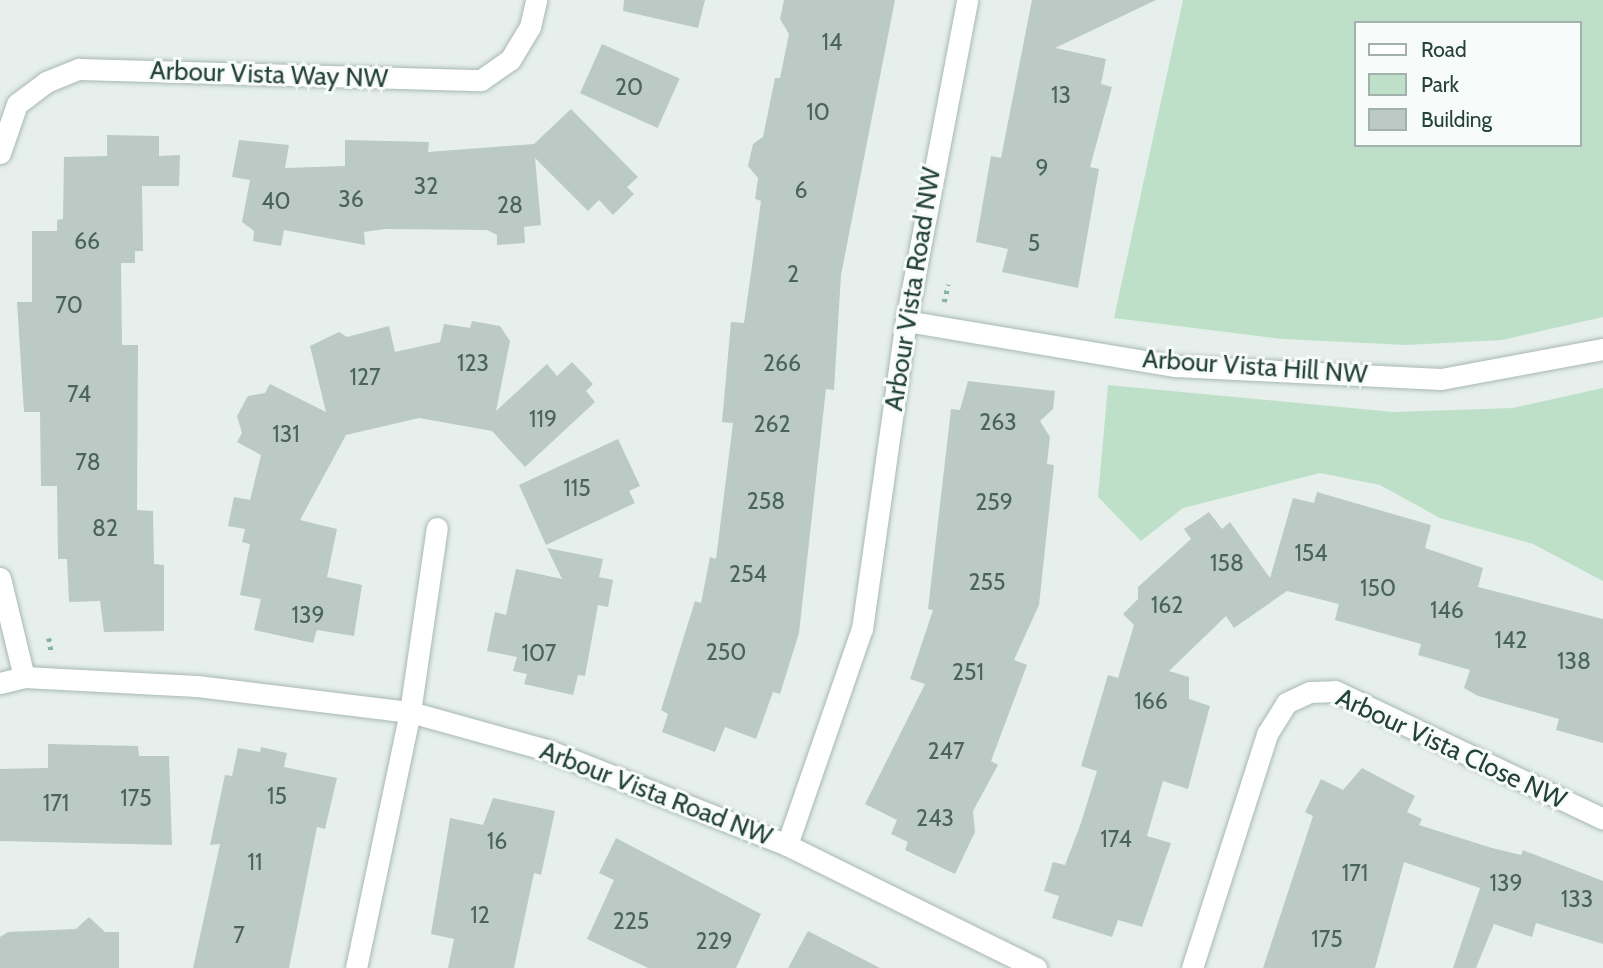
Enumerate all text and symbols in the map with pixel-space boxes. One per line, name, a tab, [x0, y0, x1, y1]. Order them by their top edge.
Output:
legend	[1354, 21, 1582, 147]
house number: 14	[822, 28, 842, 56]
text: Road	[1421, 37, 1467, 62]
street label: Arbour Vista Way NW	[149, 55, 389, 95]
text: Park	[1421, 72, 1459, 97]
house number: 20	[615, 73, 643, 101]
house number: 13	[1051, 81, 1071, 109]
house number: 10	[806, 98, 830, 126]
text: Building	[1421, 107, 1492, 132]
house number: 9	[1035, 154, 1049, 182]
street label: Arbour Vista Road NW	[878, 165, 948, 413]
house number: 32	[414, 172, 438, 200]
house number: 6	[794, 176, 808, 204]
house number: 36	[338, 185, 364, 213]
house number: 40	[261, 187, 291, 215]
house number: 28	[497, 191, 523, 219]
house number: 66	[74, 227, 100, 255]
house number: 5	[1028, 229, 1040, 257]
house number: 2	[787, 260, 799, 288]
house number: 70	[55, 291, 83, 319]
street label: Arbour Vista Hill NW	[1141, 344, 1369, 390]
house number: 123	[457, 349, 489, 377]
house number: 266	[763, 349, 801, 377]
house number: 127	[349, 363, 381, 391]
house number: 74	[67, 380, 91, 408]
house number: 119	[529, 405, 557, 433]
house number: 263	[979, 408, 1017, 436]
house number: 262	[753, 410, 791, 438]
house number: 131	[272, 420, 300, 448]
house number: 78	[75, 448, 101, 476]
house number: 115	[563, 474, 591, 502]
house number: 258	[747, 487, 785, 515]
house number: 259	[975, 488, 1013, 516]
house number: 82	[92, 514, 118, 542]
house number: 154	[1294, 539, 1328, 567]
house number: 158	[1210, 549, 1244, 577]
house number: 254	[729, 560, 767, 588]
house number: 255	[969, 568, 1005, 596]
house number: 150	[1360, 574, 1396, 602]
house number: 162	[1151, 591, 1183, 619]
house number: 146	[1430, 596, 1464, 624]
house number: 139	[291, 601, 325, 629]
house number: 142	[1495, 626, 1527, 654]
house number: 250	[706, 638, 746, 666]
house number: 107	[522, 639, 556, 667]
house number: 138	[1557, 647, 1591, 675]
house number: 251	[952, 658, 984, 686]
street label: Arbour Vista Close NW	[1331, 682, 1571, 816]
house number: 166	[1134, 687, 1168, 715]
street label: Arbour Vista Road NW	[536, 735, 776, 853]
house number: 247	[928, 737, 964, 765]
house number: 15	[267, 782, 287, 810]
house number: 175	[120, 784, 152, 812]
house number: 171	[43, 789, 69, 817]
house number: 243	[916, 804, 954, 832]
house number: 174	[1100, 825, 1132, 853]
house number: 16	[487, 827, 507, 855]
house number: 11	[248, 848, 262, 876]
house number: 171	[1342, 859, 1368, 887]
house number: 139	[1489, 869, 1523, 897]
house number: 133	[1561, 885, 1593, 913]
house number: 12	[470, 901, 490, 929]
house number: 225	[613, 907, 649, 935]
house number: 7	[233, 921, 245, 949]
house number: 175	[1311, 925, 1343, 953]
house number: 229	[695, 927, 733, 955]

